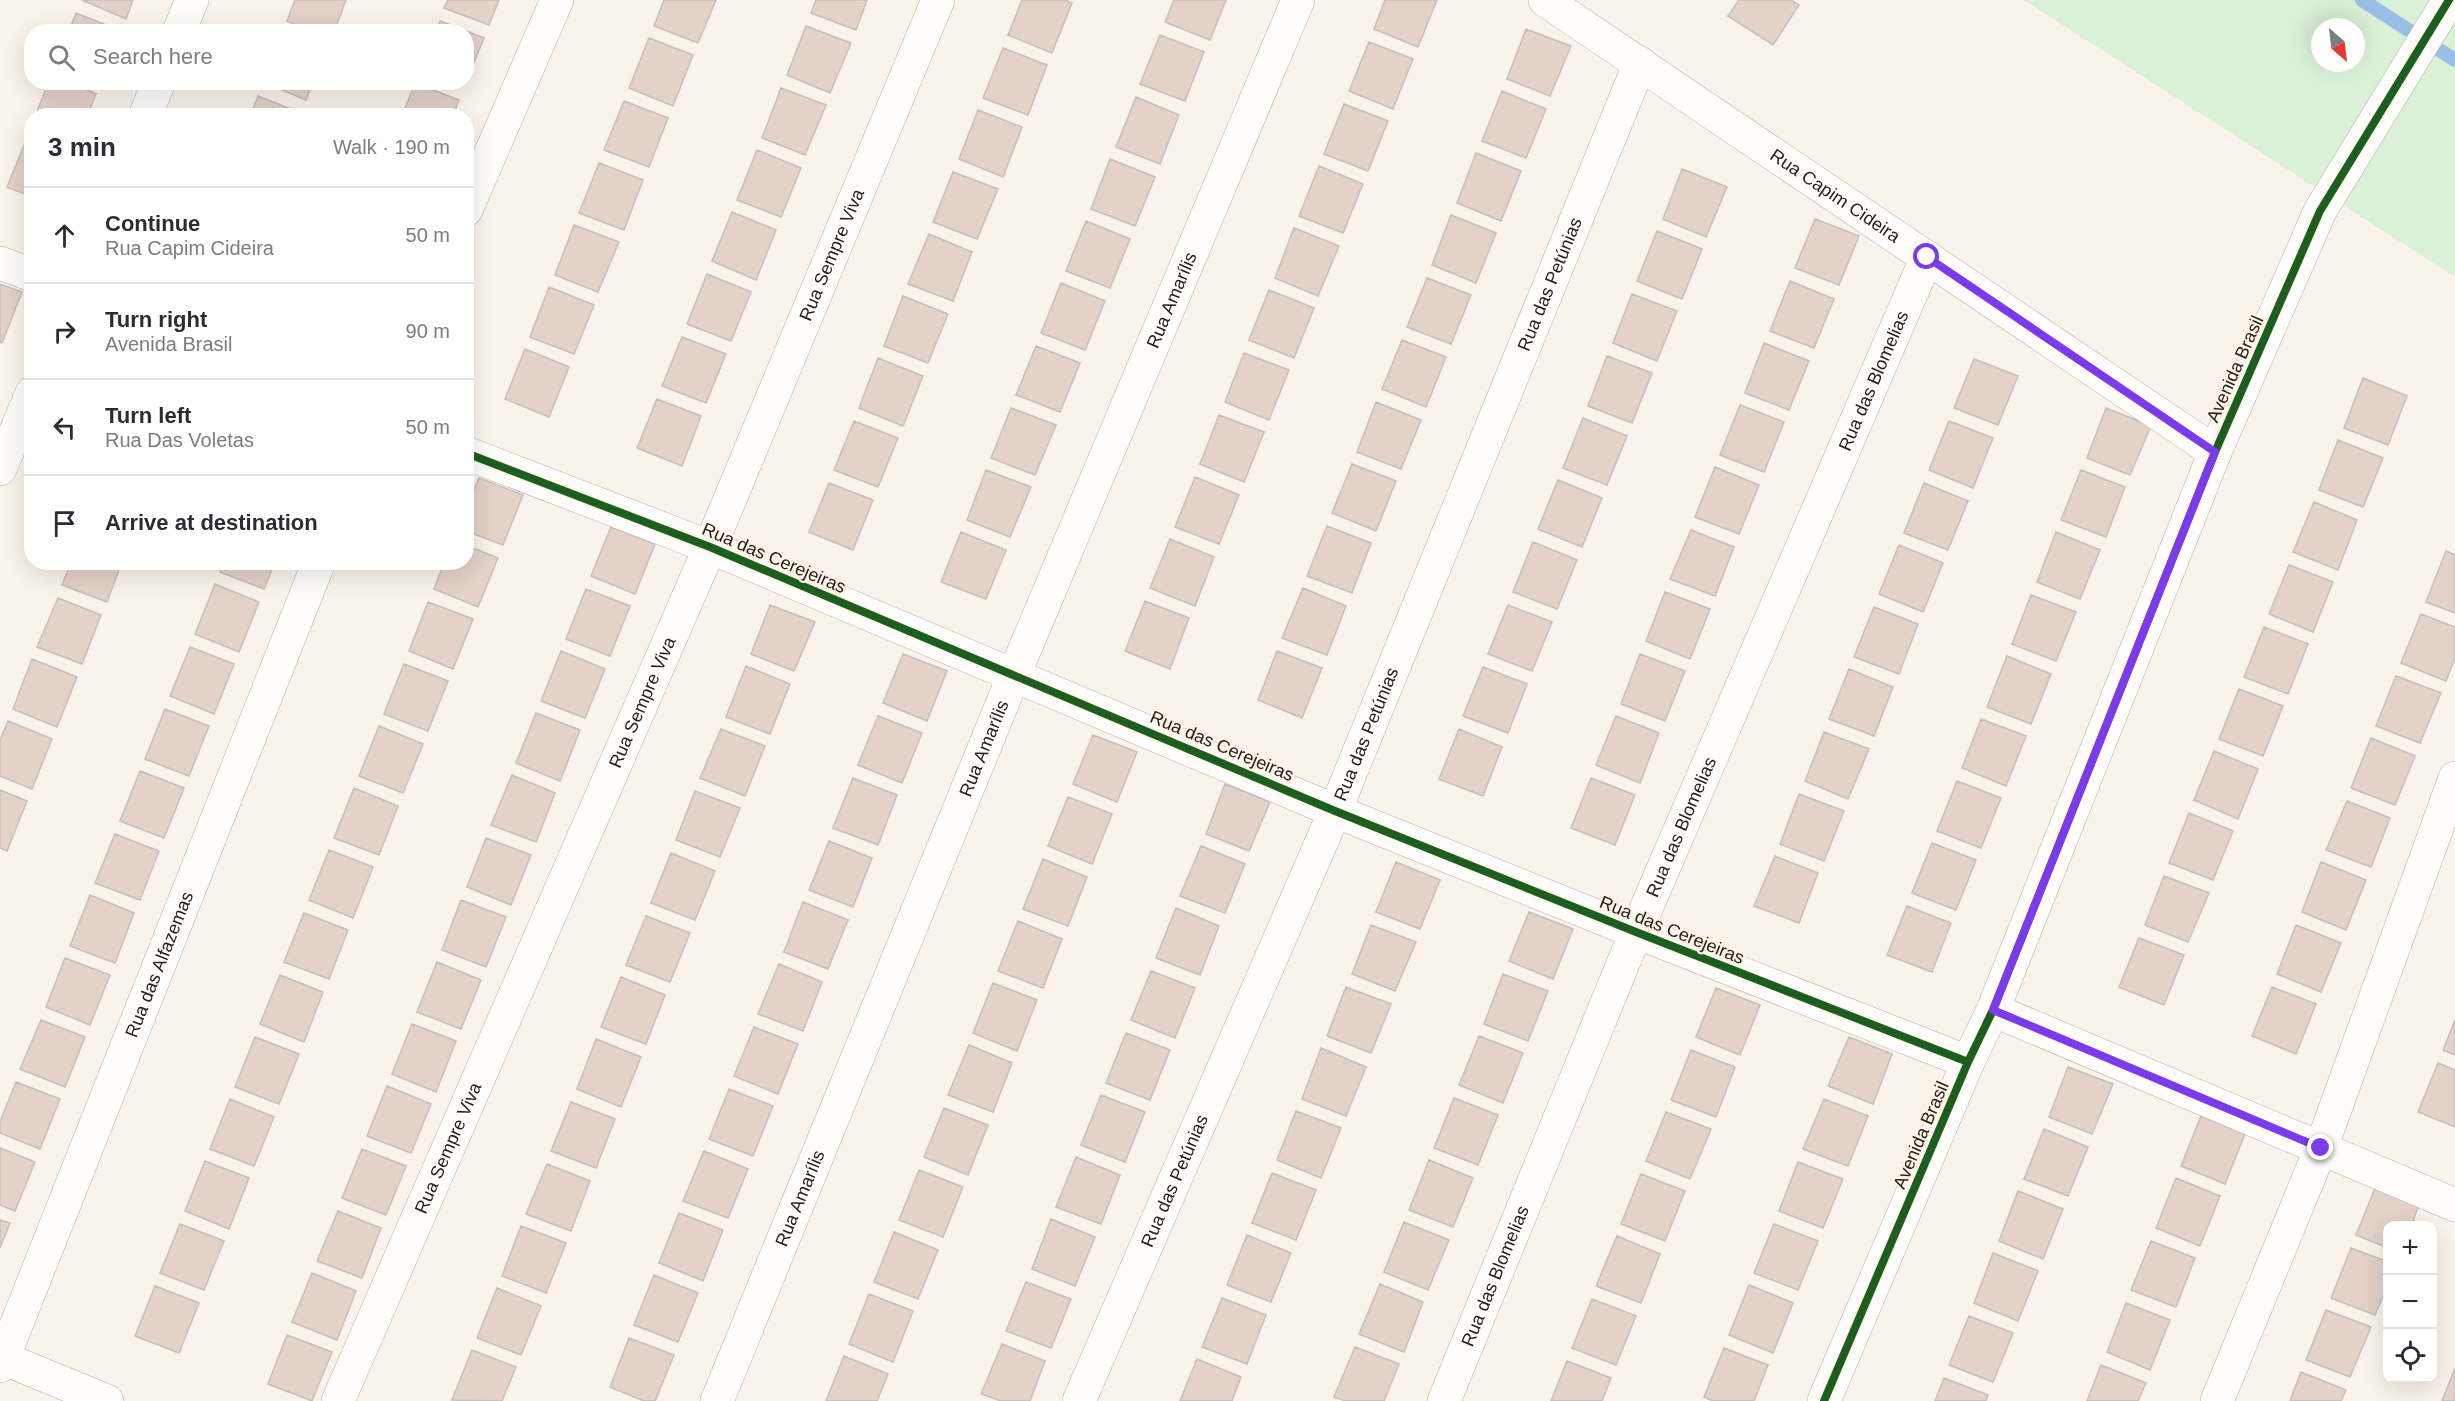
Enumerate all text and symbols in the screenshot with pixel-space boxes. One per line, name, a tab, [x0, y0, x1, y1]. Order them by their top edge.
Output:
north arrow	[2311, 18, 2365, 72]
search box	[24, 24, 474, 90]
icon: search	[45, 41, 78, 74]
text: Search here	[93, 44, 213, 69]
text: 3 min	[48, 132, 116, 162]
text: Walk · 190 m	[333, 136, 450, 158]
street label: Rua Capim Cideira	[1766, 145, 1905, 247]
street label: Rua Sempre Viva	[795, 185, 868, 324]
text: Continue	[105, 211, 200, 236]
street label: Rua das Petúnias	[1514, 215, 1586, 354]
icon: ahead	[48, 219, 81, 252]
text: 50 m	[406, 224, 450, 246]
text: Rua Capim Cideira	[105, 237, 274, 259]
route start	[1913, 243, 1939, 269]
street label: Rua Amarílis	[1143, 249, 1201, 351]
text: Turn right	[105, 307, 207, 332]
street label: Rua das Blomelias	[1835, 308, 1913, 454]
street label: Avenida Brasil	[2203, 313, 2267, 425]
icon: right	[48, 315, 81, 348]
text: 90 m	[406, 320, 450, 342]
text: Avenida Brasil	[105, 333, 232, 355]
text: Turn left	[105, 403, 191, 428]
icon: left	[48, 411, 81, 444]
text: 50 m	[406, 416, 450, 438]
text: Rua Das Voletas	[105, 429, 254, 451]
icon: arrive	[48, 507, 81, 540]
text: Arrive at destination	[105, 510, 318, 535]
street label: Rua das Cerejeiras	[699, 519, 849, 597]
street label: Rua Sempre Viva	[605, 633, 680, 771]
street label: Rua das Petúnias	[1330, 665, 1402, 804]
street label: Rua Amarílis	[955, 697, 1013, 800]
street label: Rua das Cerejeiras	[1147, 707, 1297, 785]
street label: Rua das Blomelias	[1642, 754, 1720, 900]
street label: Rua das Alfazemas	[121, 889, 197, 1040]
street label: Rua das Cerejeiras	[1597, 892, 1747, 968]
street label: Avenida Brasil	[1889, 1078, 1953, 1192]
street label: Rua Sempre Viva	[411, 1079, 486, 1217]
street label: Rua das Petúnias	[1137, 1112, 1212, 1250]
route end	[2307, 1134, 2333, 1160]
street label: Rua Amarílis	[771, 1147, 829, 1249]
street label: Rua das Blomelias	[1457, 1203, 1533, 1349]
map controls	[2383, 1221, 2437, 1383]
button: +	[2383, 1221, 2437, 1275]
button: −	[2383, 1275, 2437, 1329]
button: locate	[2383, 1329, 2437, 1383]

